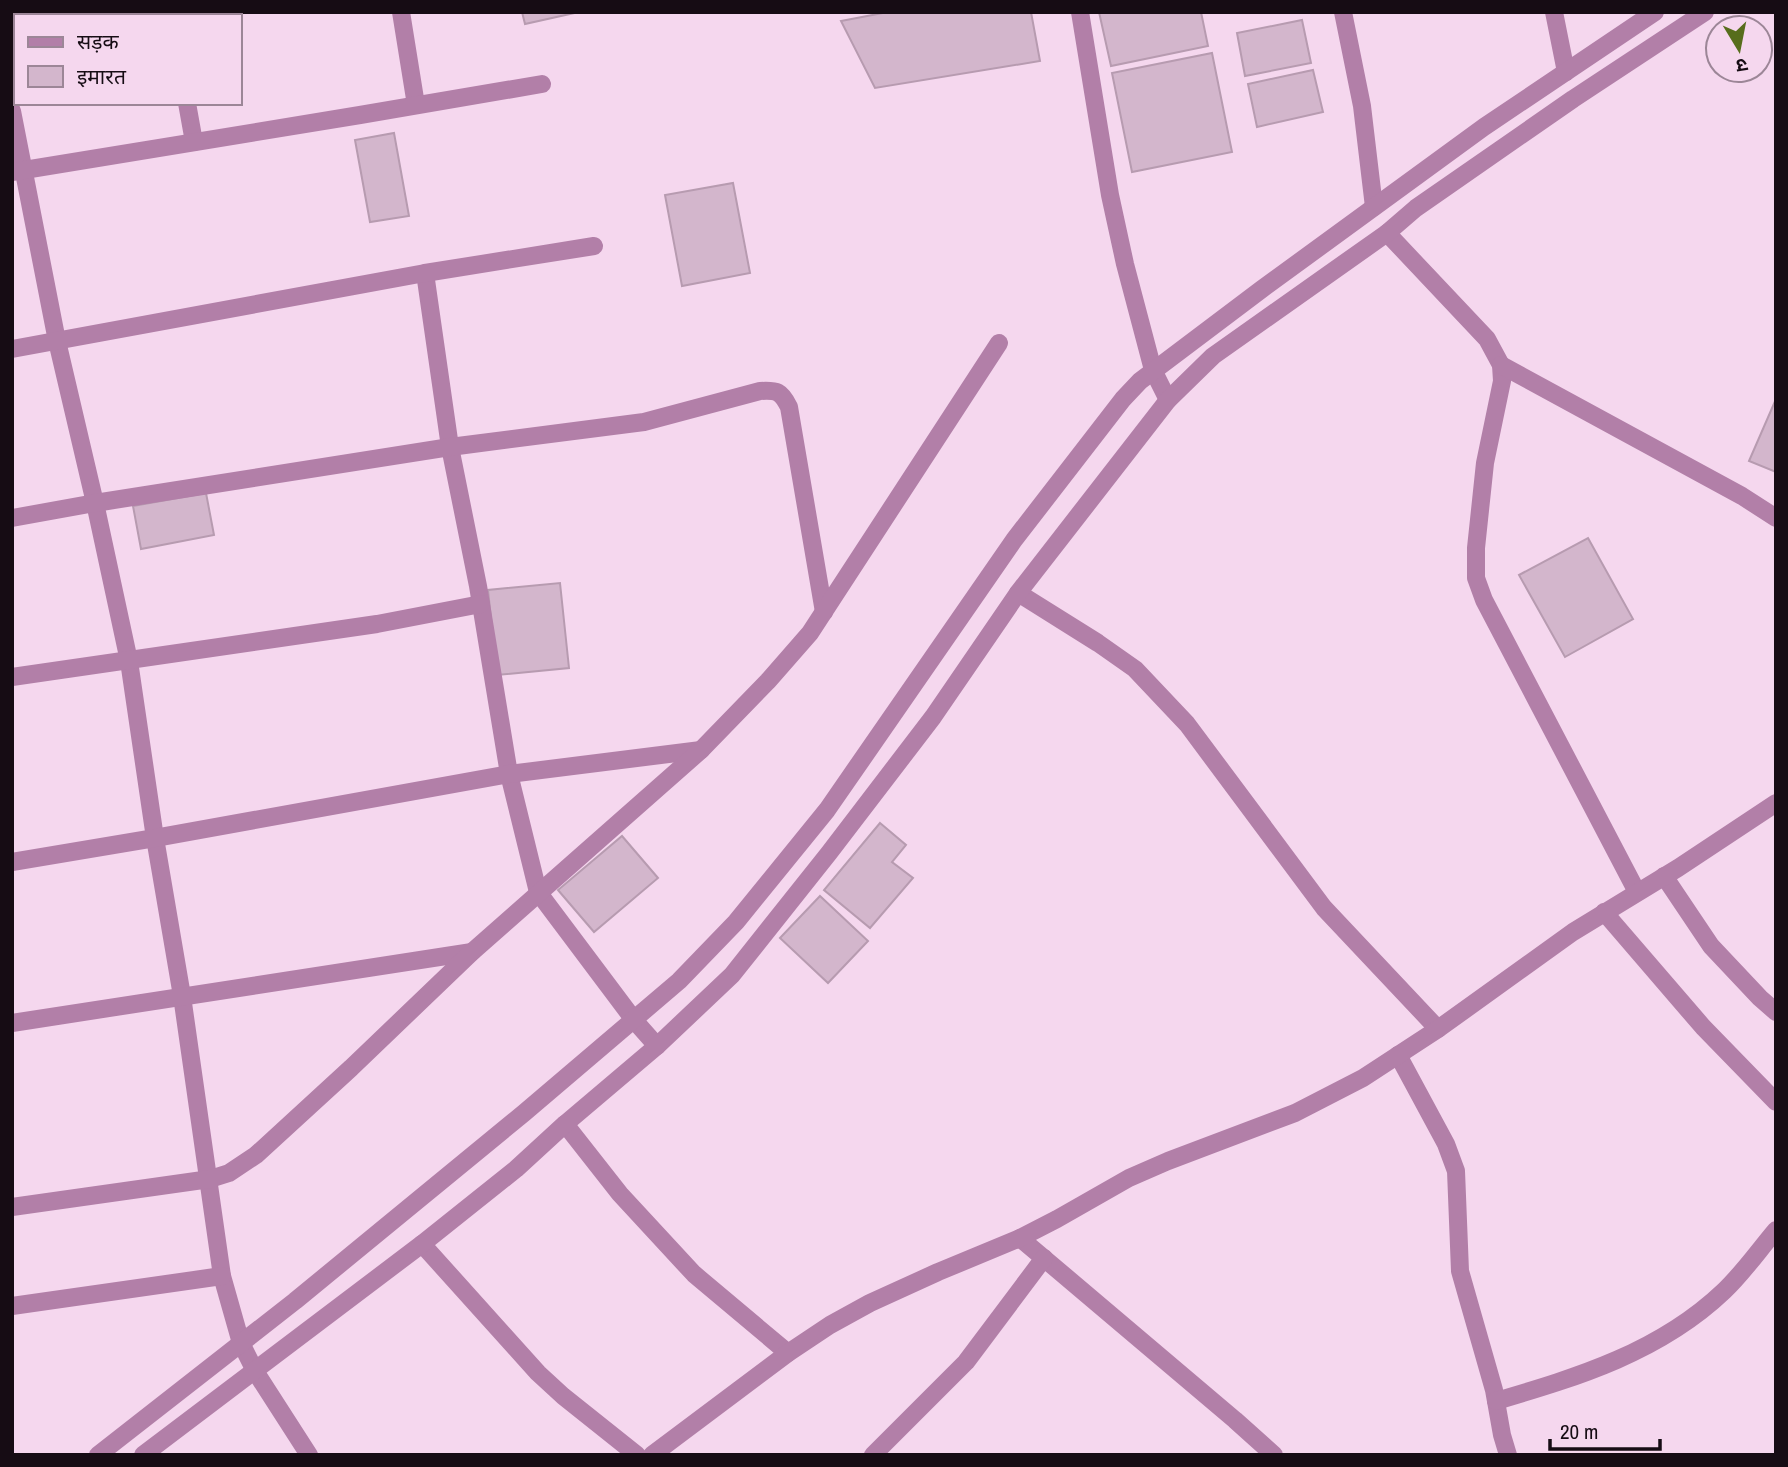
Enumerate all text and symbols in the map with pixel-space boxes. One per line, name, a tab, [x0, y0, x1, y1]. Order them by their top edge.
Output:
legend	[14, 14, 242, 105]
north arrow	[1704, 14, 1774, 84]
text: सड़क	[77, 27, 119, 56]
text: उ	[1733, 52, 1750, 80]
text: इमारत	[77, 62, 127, 91]
scale bar	[1550, 1408, 1660, 1452]
text: 20 m	[1560, 1417, 1598, 1446]

